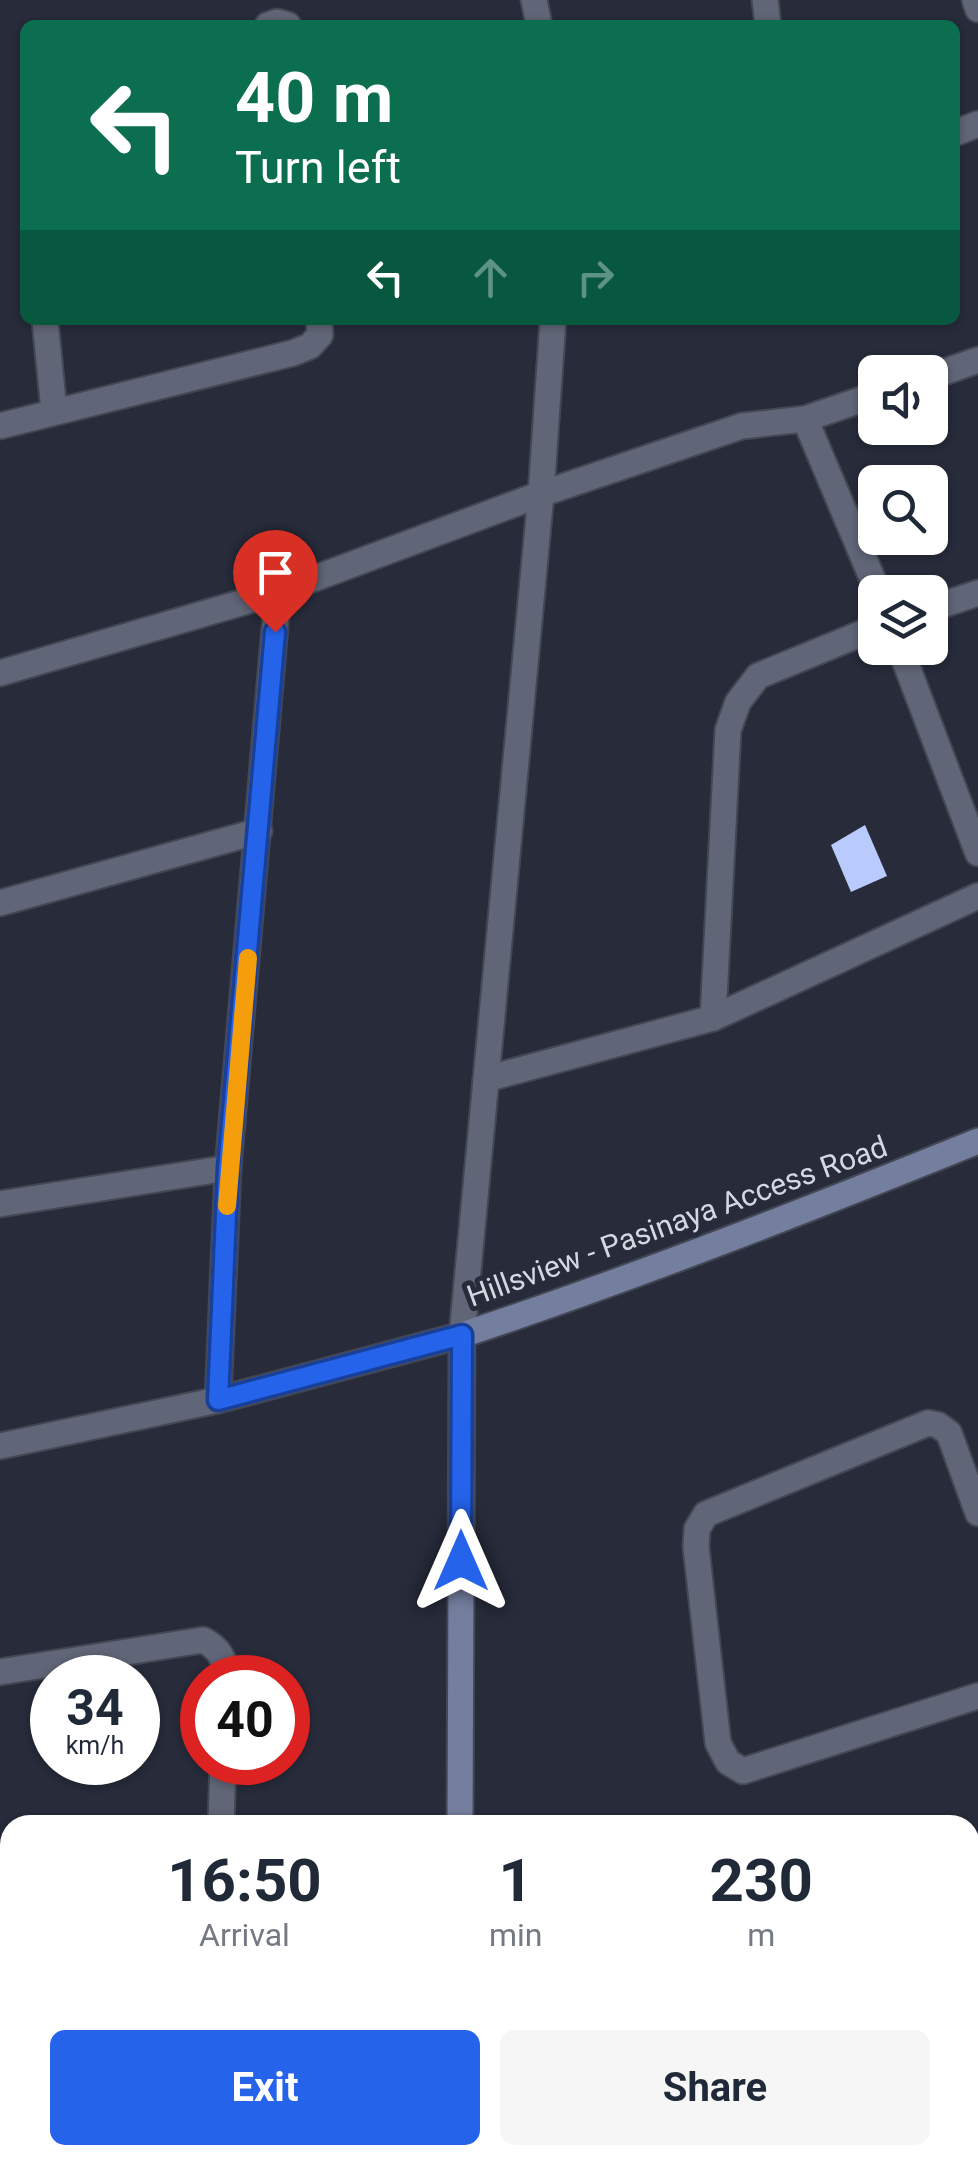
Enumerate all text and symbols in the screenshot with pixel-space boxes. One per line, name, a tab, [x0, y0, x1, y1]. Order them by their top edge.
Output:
text: 40 m	[235, 57, 393, 139]
icon: left	[70, 60, 200, 190]
text: Turn left	[235, 141, 401, 194]
icon: left	[358, 250, 413, 305]
icon: ahead	[463, 250, 518, 305]
icon: right	[568, 250, 623, 305]
map controls	[858, 355, 948, 665]
button: sound	[858, 355, 948, 445]
button: search	[858, 465, 948, 555]
pin	[233, 530, 318, 633]
icon: arrive	[248, 545, 303, 600]
button: layers	[858, 575, 948, 665]
street label: Hillsview - Pasinaya Access Road	[462, 1129, 892, 1313]
position arrow	[409, 1509, 513, 1613]
speed limit sign: 40	[180, 1655, 310, 1785]
text: 34	[66, 1679, 124, 1737]
text: km/h	[66, 1731, 124, 1760]
text: 16:50	[167, 1845, 322, 1916]
text: 1	[498, 1845, 533, 1916]
text: 230	[710, 1845, 813, 1916]
text: Arrival	[199, 1916, 290, 1954]
text: min	[489, 1916, 542, 1954]
text: m	[747, 1916, 775, 1954]
button: Exit	[50, 2030, 480, 2145]
button: Share	[500, 2030, 930, 2145]

